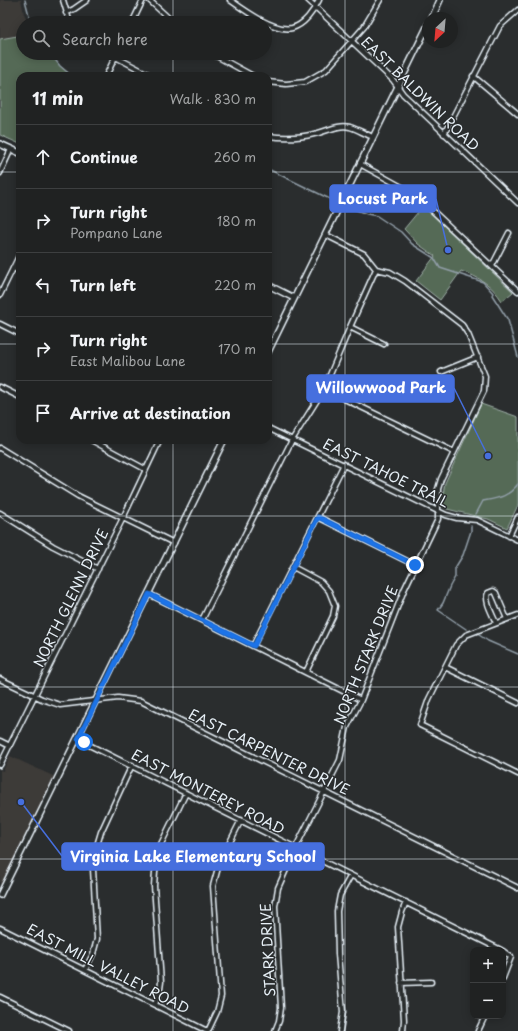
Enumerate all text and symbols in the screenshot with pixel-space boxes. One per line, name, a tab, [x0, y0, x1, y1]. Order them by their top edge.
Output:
north arrow	[422, 12, 458, 48]
search box	[16, 16, 272, 60]
icon: search	[30, 27, 52, 49]
text: Search here	[62, 27, 148, 50]
street label: EAST BALDWIN ROAD	[356, 31, 484, 156]
text: 11 min	[32, 85, 84, 111]
text: Walk · 830 m	[170, 89, 256, 108]
text: Continue	[70, 145, 138, 168]
icon: ahead	[32, 146, 54, 168]
text: 260 m	[214, 147, 256, 166]
callout: Locust Park	[330, 185, 436, 212]
text: Locust Park	[338, 186, 428, 209]
text: Turn right	[70, 200, 147, 223]
icon: right	[32, 210, 54, 232]
text: 180 m	[217, 211, 256, 230]
text: Pompano Lane	[70, 223, 163, 242]
text: Turn left	[70, 273, 136, 296]
icon: left	[32, 274, 54, 296]
text: 220 m	[214, 275, 256, 294]
text: Turn right	[70, 328, 147, 351]
icon: right	[32, 338, 54, 360]
text: 170 m	[218, 339, 256, 358]
text: East Malibou Lane	[70, 351, 186, 370]
callout: Willowwood Park	[307, 375, 454, 402]
text: Willowwood Park	[316, 375, 446, 398]
text: Arrive at destination	[70, 401, 231, 424]
icon: arrive	[32, 402, 54, 424]
street label: EAST TAHOE TRAIL	[320, 433, 453, 512]
street label: NORTH GLENN DRIVE	[28, 525, 113, 671]
route end	[406, 556, 424, 574]
street label: NORTH STARK DRIVE	[328, 582, 403, 727]
street label: EAST CARPENTER DRIVE	[185, 703, 354, 800]
route start	[75, 733, 93, 751]
street label: EAST MONTEREY ROAD	[128, 744, 288, 839]
callout: Virginia Lake Elementary School	[62, 843, 324, 870]
text: Virginia Lake Elementary School	[70, 844, 316, 867]
street label: STARK DRIVE	[255, 903, 280, 997]
street label: EAST MILL VALLEY ROAD	[23, 918, 193, 1019]
map controls	[470, 947, 506, 1019]
button: +	[470, 947, 506, 983]
button: −	[470, 983, 506, 1019]

